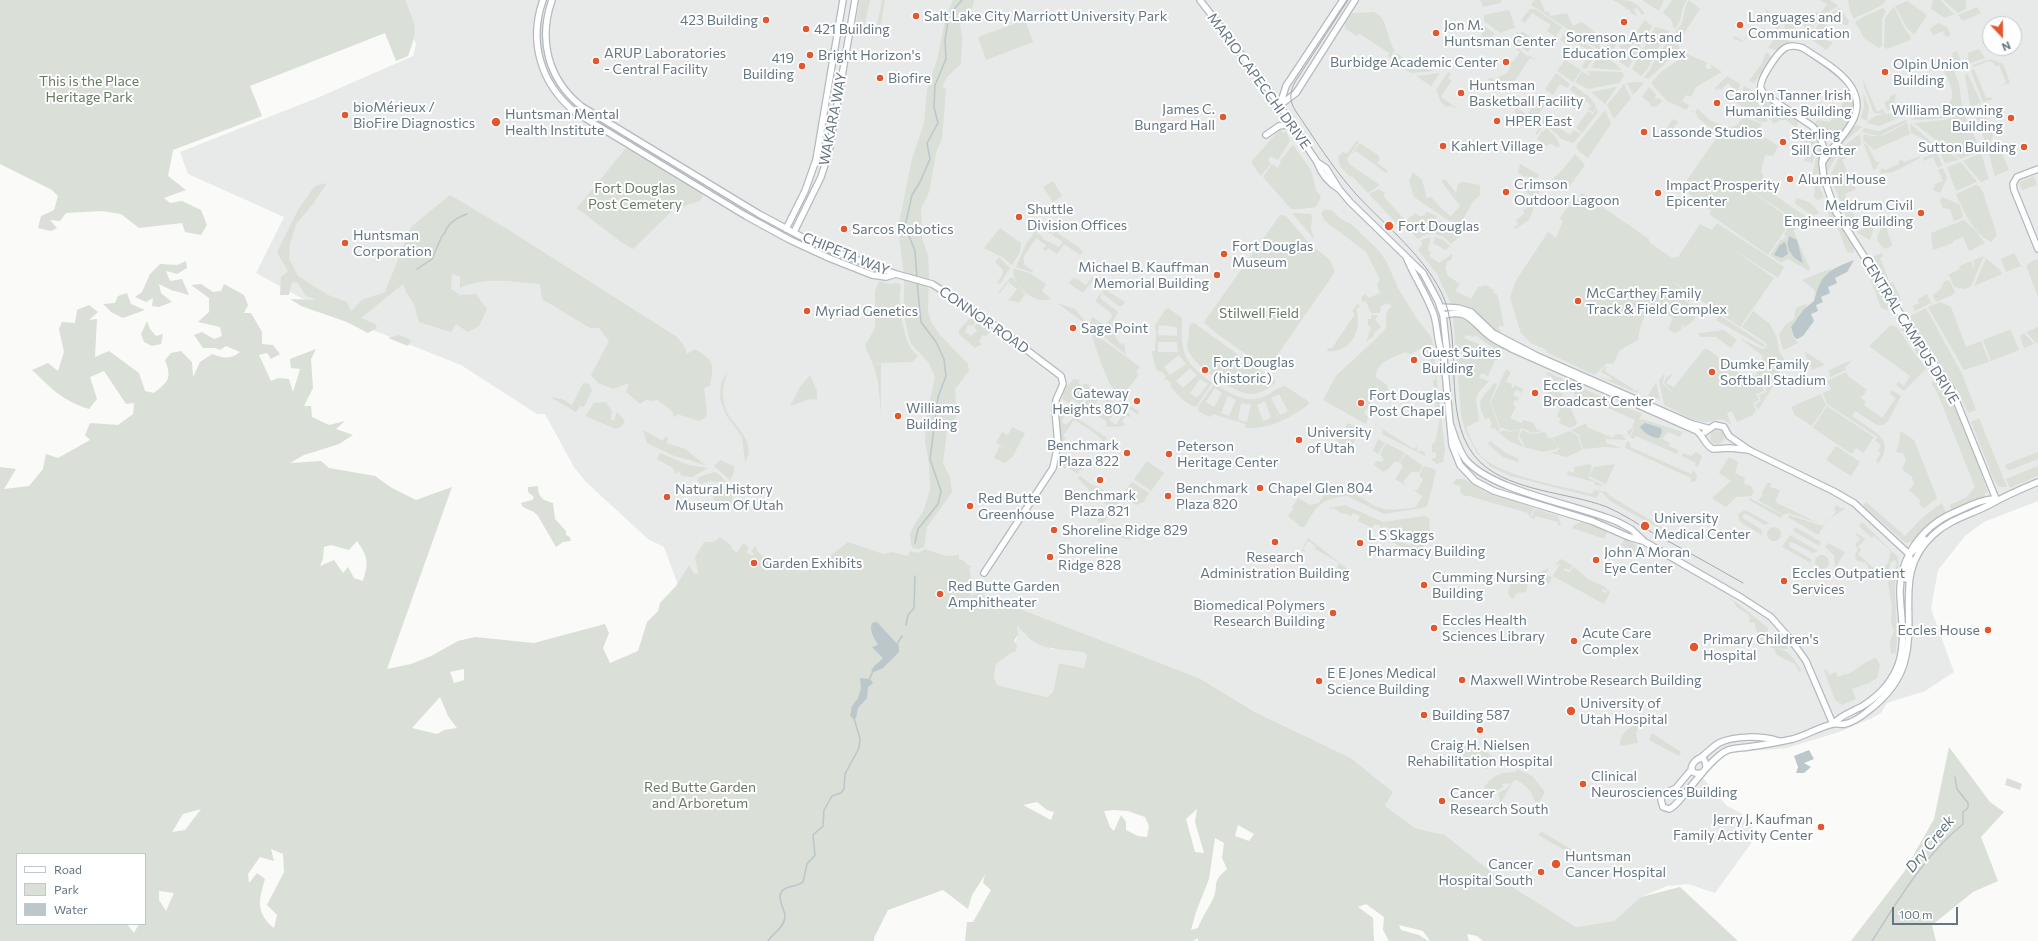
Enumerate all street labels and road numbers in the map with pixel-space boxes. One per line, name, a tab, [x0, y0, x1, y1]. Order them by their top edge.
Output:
street label: MARIO CAPECCHI DRIVE	[1204, 9, 1314, 153]
street label: WAKARA WAY	[816, 71, 850, 167]
street label: CHIPETA WAY	[800, 229, 892, 279]
street label: CENTRAL CAMPUS DRIVE	[1858, 253, 1962, 407]
street label: CONNOR ROAD	[936, 283, 1032, 357]

